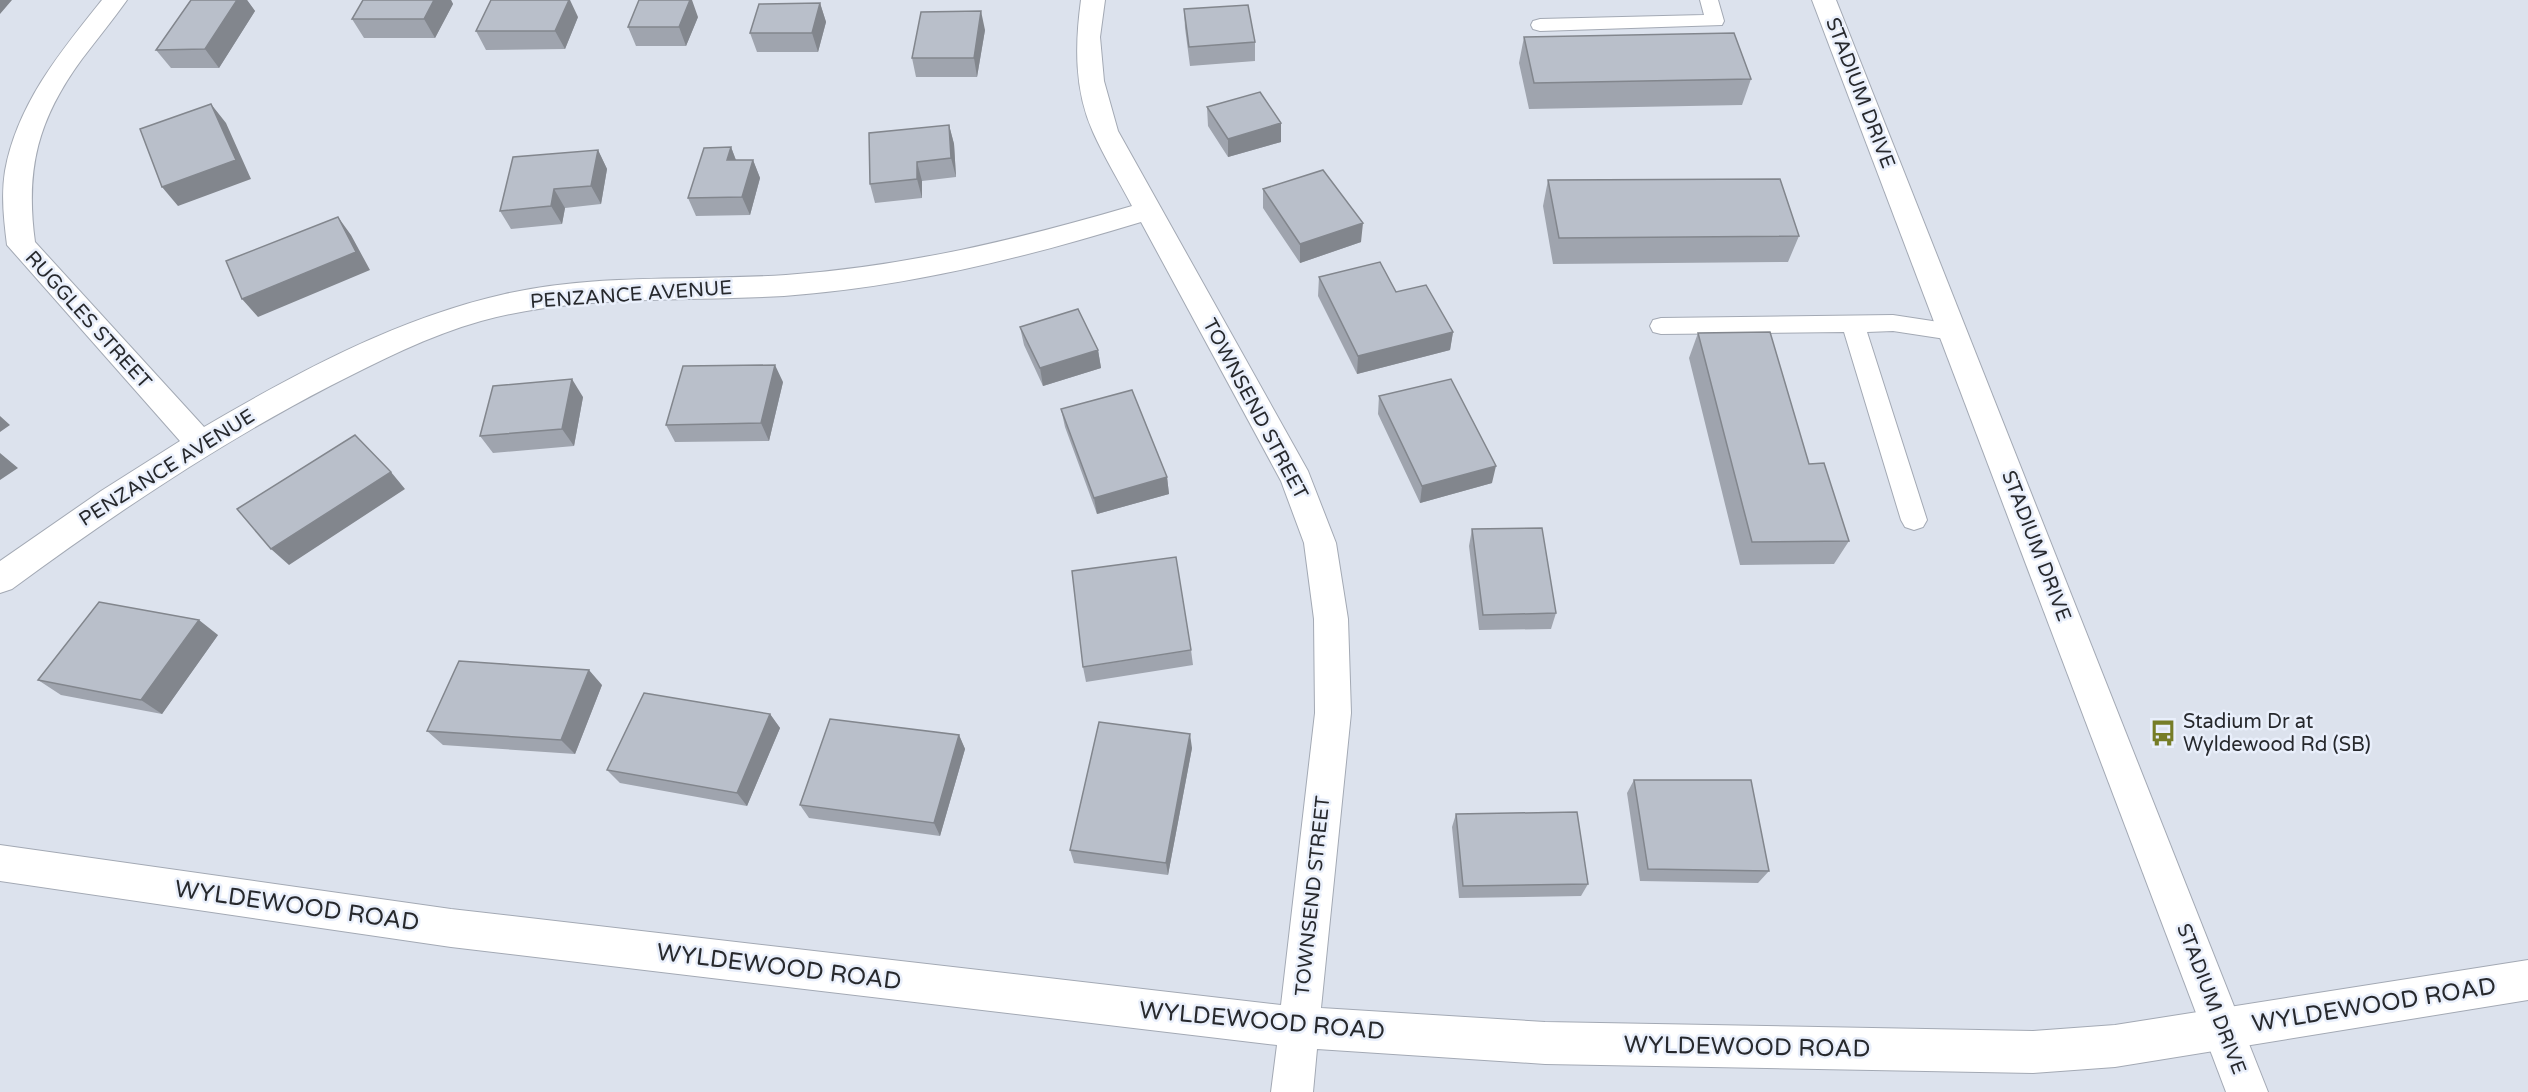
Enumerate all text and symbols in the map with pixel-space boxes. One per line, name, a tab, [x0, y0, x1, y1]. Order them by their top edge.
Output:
street label: STADIUM DRIVE	[1820, 14, 1900, 172]
street label: RUGGLES STREET	[20, 246, 156, 394]
street label: PENZANCE AVENUE	[529, 276, 733, 314]
street label: TOWNSEND STREET	[1197, 315, 1313, 503]
street label: PENZANCE AVENUE	[75, 404, 259, 532]
street label: STADIUM DRIVE	[1996, 467, 2076, 625]
place label: Stadium Dr at Wyldewood Rd (SB)	[2183, 710, 2371, 757]
bus stop icon: Stadium Dr at Wyldewood Rd (SB)	[2148, 718, 2178, 748]
street label: TOWNSEND STREET	[1291, 795, 1335, 997]
street label: WYLDEWOOD ROAD	[173, 874, 421, 938]
street label: STADIUM DRIVE	[2171, 920, 2251, 1078]
street label: WYLDEWOOD ROAD	[655, 938, 903, 996]
street label: WYLDEWOOD ROAD	[2250, 971, 2498, 1039]
street label: WYLDEWOOD ROAD	[1138, 996, 1386, 1046]
street label: WYLDEWOOD ROAD	[1623, 1030, 1871, 1064]

